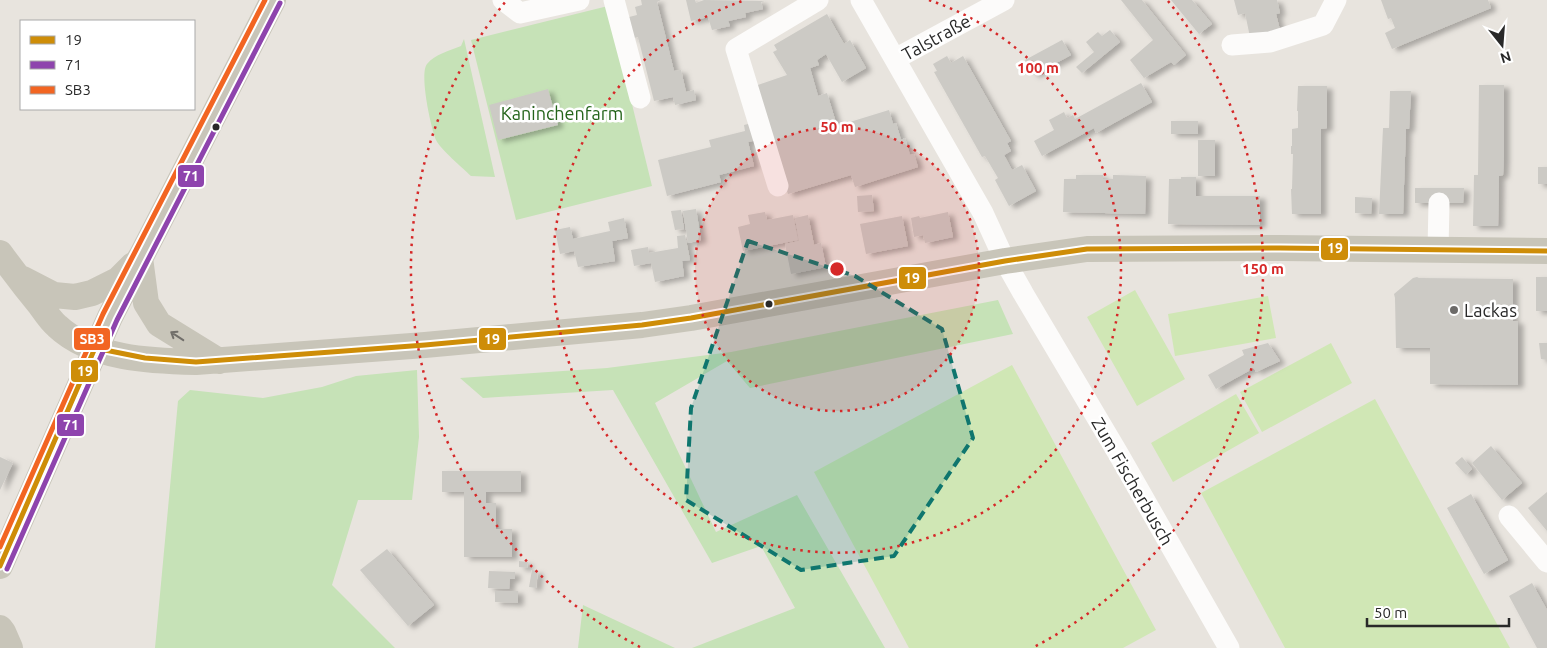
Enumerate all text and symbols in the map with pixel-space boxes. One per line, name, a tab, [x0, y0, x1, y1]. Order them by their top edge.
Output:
street label: Talstraße	[898, 10, 974, 64]
legend	[20, 20, 195, 110]
north arrow	[1477, 20, 1527, 70]
text: 19	[65, 31, 82, 48]
text: N	[1498, 48, 1513, 67]
text: 71	[65, 56, 82, 73]
text: 100 m	[1017, 59, 1059, 76]
text: SB3	[65, 81, 91, 98]
park label: Kaninchenfarm	[501, 103, 623, 123]
text: 50 m	[820, 118, 854, 135]
unlabelled marker	[211, 122, 221, 132]
line badge: 71	[177, 164, 205, 188]
text: 71	[183, 168, 199, 184]
line badge: 19	[1320, 237, 1349, 261]
text: 19	[1327, 240, 1343, 256]
centre of rings	[828, 260, 846, 278]
text: 150 m	[1242, 260, 1284, 277]
line badge: 19	[898, 266, 927, 290]
text: 19	[904, 270, 920, 286]
unlabelled marker	[764, 299, 774, 309]
place label: Lackas	[1464, 300, 1517, 320]
marker: Lackas	[1448, 304, 1460, 316]
line badge: SB3	[73, 327, 111, 351]
line badge: 19	[478, 327, 507, 351]
text: SB3	[79, 331, 105, 347]
one-way arrow	[170, 331, 184, 341]
text: 19	[484, 331, 500, 347]
line badge: 19	[70, 359, 99, 383]
text: 19	[77, 363, 93, 379]
line badge: 71	[56, 413, 85, 437]
street label: Zum Fischerbusch	[1088, 414, 1178, 548]
text: 71	[63, 417, 79, 433]
scale bar	[1367, 596, 1510, 628]
text: 50 m	[1374, 604, 1407, 621]

